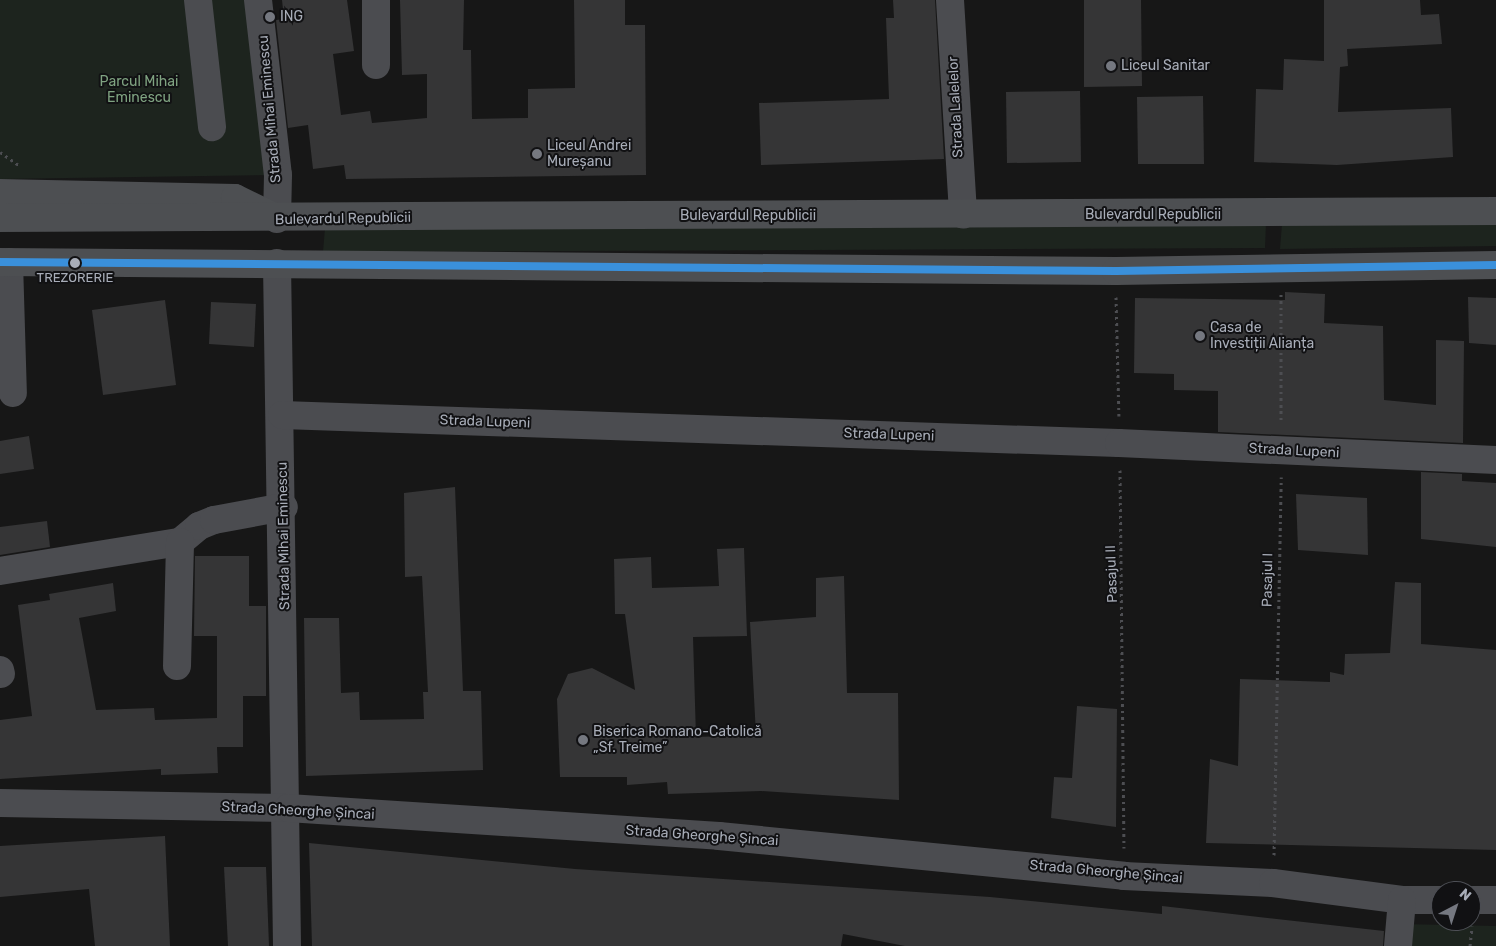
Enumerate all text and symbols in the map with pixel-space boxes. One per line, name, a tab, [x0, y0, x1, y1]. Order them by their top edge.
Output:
place label: ING	[280, 9, 303, 25]
marker: ING	[264, 11, 276, 23]
street label: Strada Mihai Eminescu	[255, 34, 285, 184]
street label: Strada Lalelelor	[945, 56, 967, 158]
place label: Liceul Sanitar	[1121, 58, 1210, 74]
marker: Liceul Sanitar	[1105, 60, 1117, 72]
park label: Parcul Mihai Eminescu	[100, 74, 178, 106]
place label: Liceul Andrei Mureșanu	[547, 138, 632, 170]
marker: Liceul Andrei Mureșanu	[531, 148, 543, 160]
street label: Bulevardul Republicii	[1085, 207, 1221, 223]
street label: Bulevardul Republicii	[680, 208, 816, 224]
street label: Bulevardul Republicii	[275, 209, 411, 229]
marker: TREZORERIE	[70, 258, 80, 268]
place label: TREZORERIE	[37, 270, 113, 286]
place label: Casa de Investiții Alianța	[1210, 320, 1315, 352]
marker: Casa de Investiții Alianța	[1194, 330, 1206, 342]
street label: Strada Lupeni	[439, 412, 531, 432]
street label: Strada Lupeni	[843, 425, 935, 445]
street label: Strada Lupeni	[1248, 440, 1340, 462]
street label: Strada Mihai Eminescu	[274, 462, 294, 610]
street label: Pasajul II	[1103, 545, 1121, 603]
street label: Pasajul I	[1259, 553, 1277, 607]
place label: Biserica Romano-Catolică „Sf. Treime”	[593, 724, 762, 756]
marker: Biserica Romano-Catolică „Sf. Treime”	[577, 734, 589, 746]
street label: Strada Gheorghe Șincai	[221, 799, 375, 823]
street label: Strada Gheorghe Șincai	[625, 822, 779, 850]
street label: Strada Gheorghe Șincai	[1029, 857, 1183, 887]
north arrow	[1431, 881, 1481, 931]
text: N	[1456, 885, 1475, 905]

